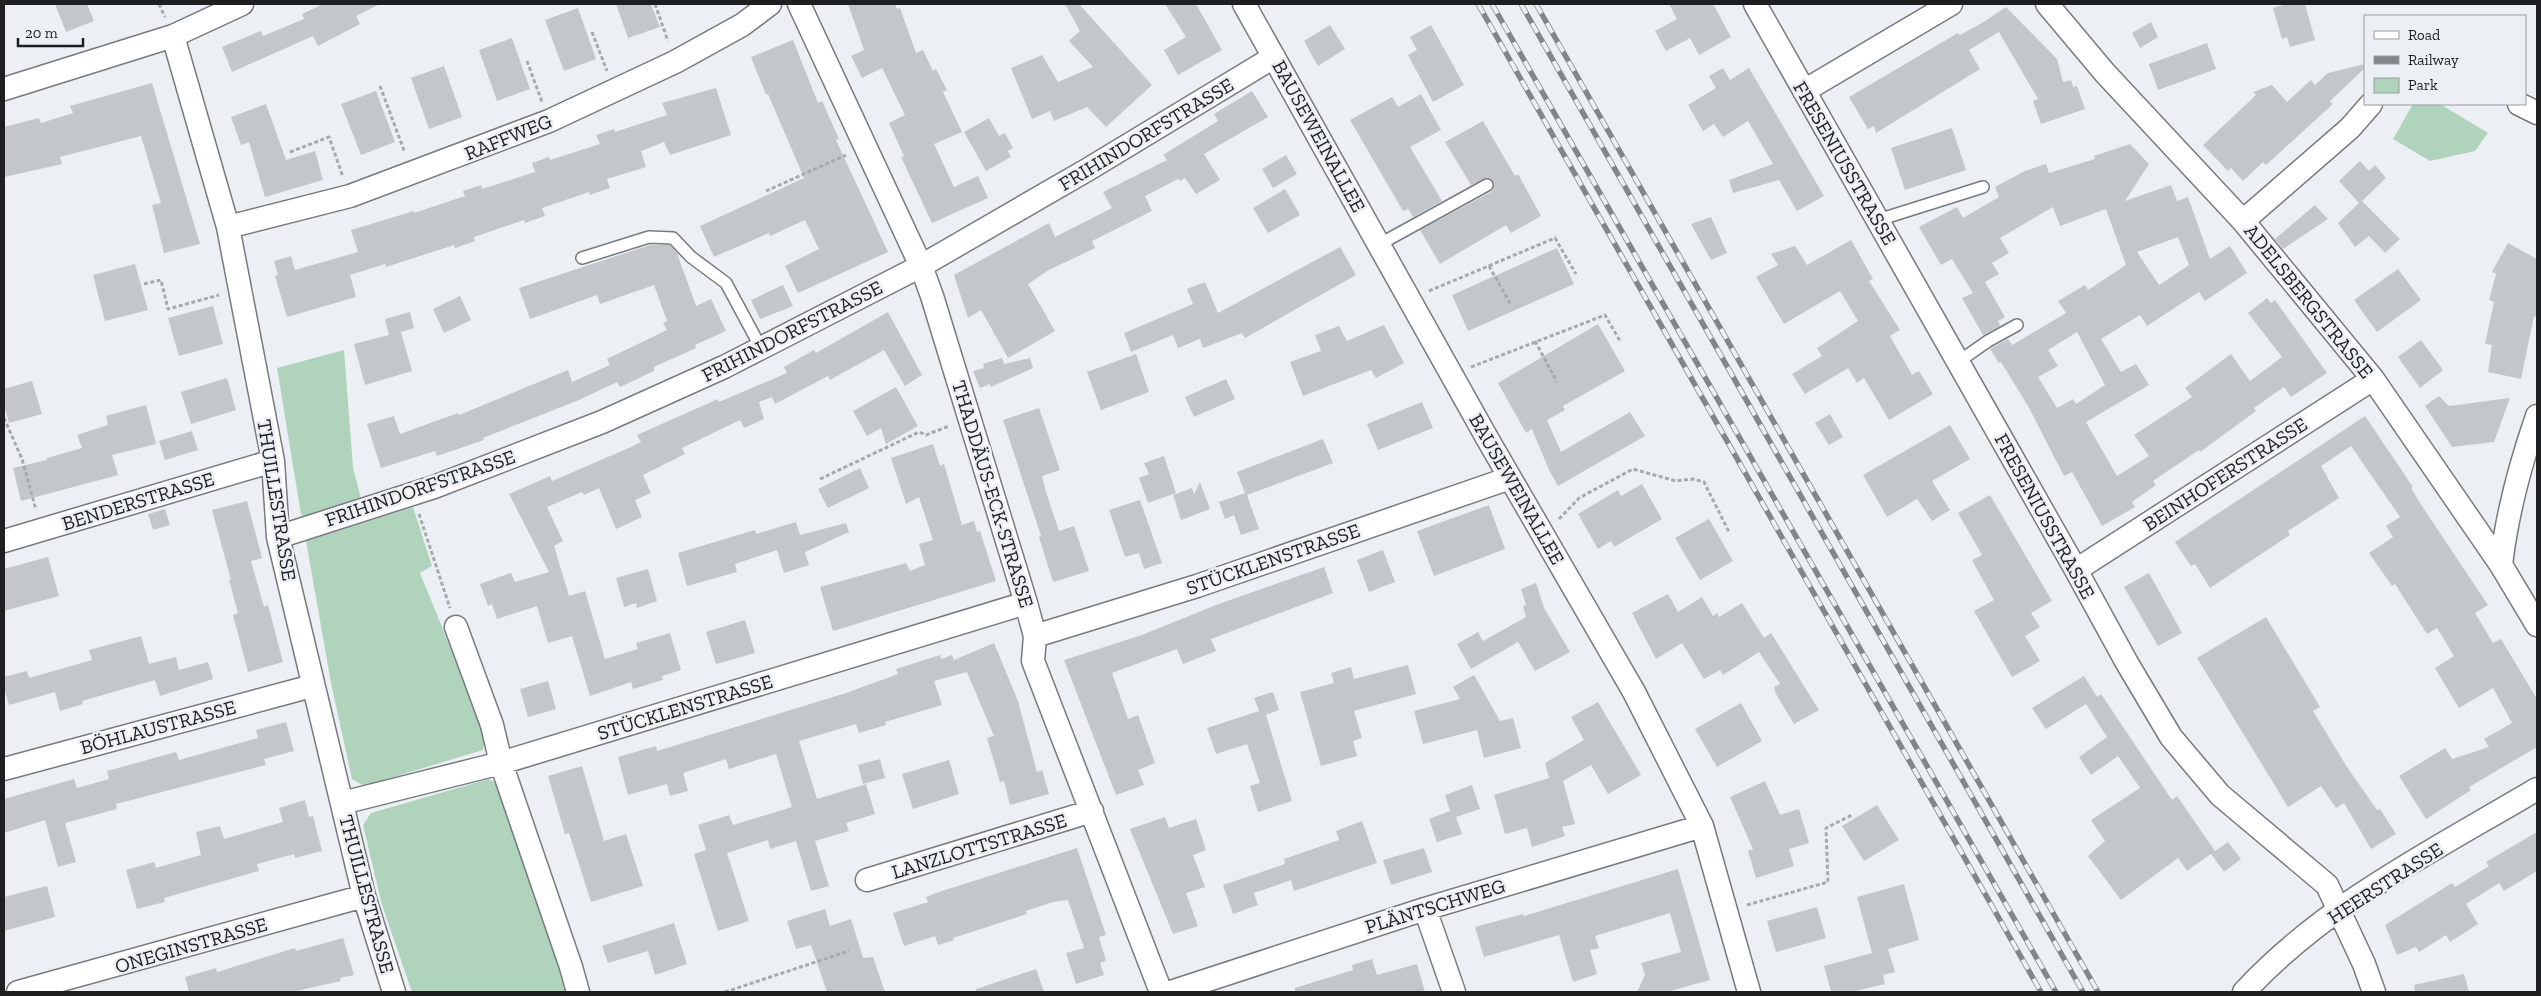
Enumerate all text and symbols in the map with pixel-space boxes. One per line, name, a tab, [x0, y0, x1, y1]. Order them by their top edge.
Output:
scale bar	[18, 15, 82, 47]
legend	[2364, 15, 2526, 105]
text: 20 m	[25, 24, 58, 42]
text: Road	[2408, 26, 2441, 44]
text: Railway	[2408, 51, 2459, 69]
street label: BAUSEWEINALLEE	[1267, 56, 1371, 216]
street label: FRIHINDORFSTRASSE	[1054, 72, 1238, 196]
text: Park	[2408, 76, 2438, 94]
street label: FRESENIUSSTRASSE	[1788, 77, 1902, 249]
street label: RAFFWEG	[461, 109, 555, 165]
street label: ADELSBERGSTRASSE	[2239, 219, 2379, 383]
street label: FRIHINDORFSTRASSE	[698, 275, 886, 387]
street label: THADDÄUS-ECK-STRASSE	[947, 377, 1039, 611]
street label: BAUSEWEINALLEE	[1464, 409, 1570, 569]
street label: BEINHOFERSTRASSE	[2138, 412, 2312, 536]
street label: THUILLESTRASSE	[252, 417, 302, 583]
street label: FRESENIUSSTRASSE	[1990, 429, 2100, 603]
street label: FRIHINDORFSTRASSE	[322, 444, 518, 532]
street label: BENDERSTRASSE	[59, 466, 217, 536]
street label: STÜCKLENSTRASSE	[1183, 518, 1363, 600]
street label: STÜCKLENSTRASSE	[595, 669, 775, 745]
street label: BÖHLAUSTRASSE	[77, 695, 239, 759]
street label: LANZLOTTSTRASSE	[889, 808, 1069, 884]
street label: THUILLESTRASSE	[334, 812, 400, 976]
street label: HEERSTRASSE	[2323, 837, 2447, 929]
street label: PLÄNTSCHWEG	[1362, 873, 1508, 939]
street label: ONEGINSTRASSE	[112, 912, 270, 978]

